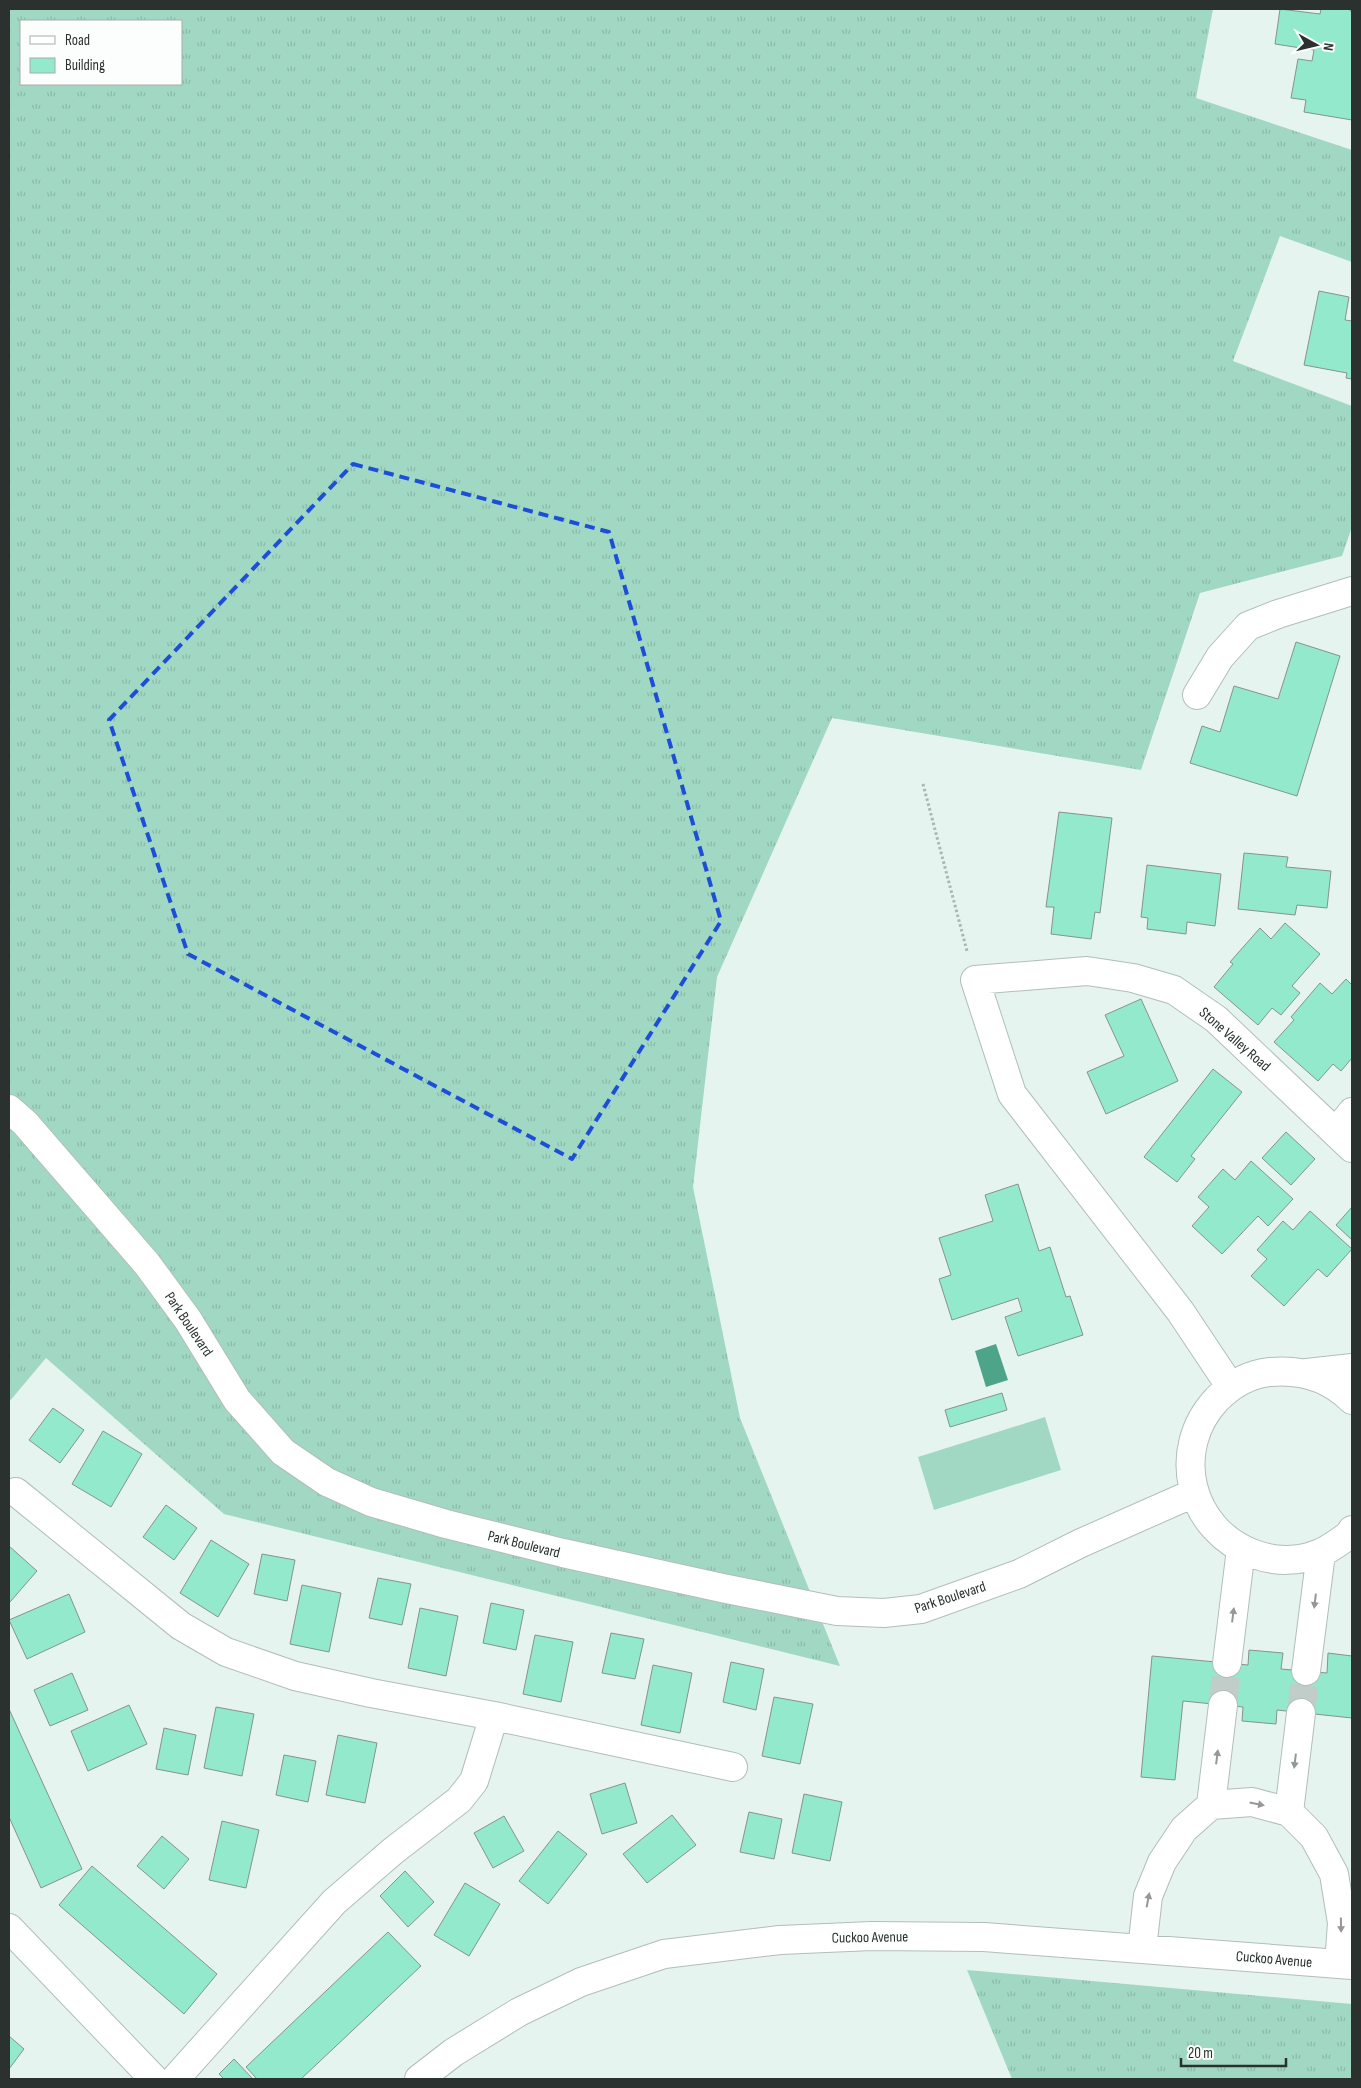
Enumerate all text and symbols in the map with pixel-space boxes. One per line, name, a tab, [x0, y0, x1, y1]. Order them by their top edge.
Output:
legend	[20, 20, 182, 85]
north arrow	[1291, 20, 1341, 70]
text: Road	[65, 31, 90, 50]
text: N	[1319, 42, 1337, 52]
text: Building	[65, 56, 105, 75]
street label: Stone Valley Road	[1195, 1003, 1274, 1076]
street label: Park Boulevard	[160, 1288, 217, 1360]
street label: Park Boulevard	[486, 1526, 562, 1563]
street label: Park Boulevard	[912, 1577, 988, 1618]
one-way arrow	[1311, 1594, 1319, 1610]
one-way arrow	[1229, 1606, 1237, 1622]
one-way arrow	[1213, 1749, 1221, 1765]
one-way arrow	[1291, 1753, 1299, 1769]
one-way arrow	[1249, 1800, 1264, 1808]
one-way arrow	[1144, 1893, 1152, 1908]
one-way arrow	[1337, 1918, 1345, 1934]
street label: Cuckoo Avenue	[832, 1927, 908, 1948]
street label: Cuckoo Avenue	[1235, 1947, 1313, 1972]
scale bar	[1181, 2036, 1286, 2068]
text: 20 m	[1188, 2044, 1213, 2063]

